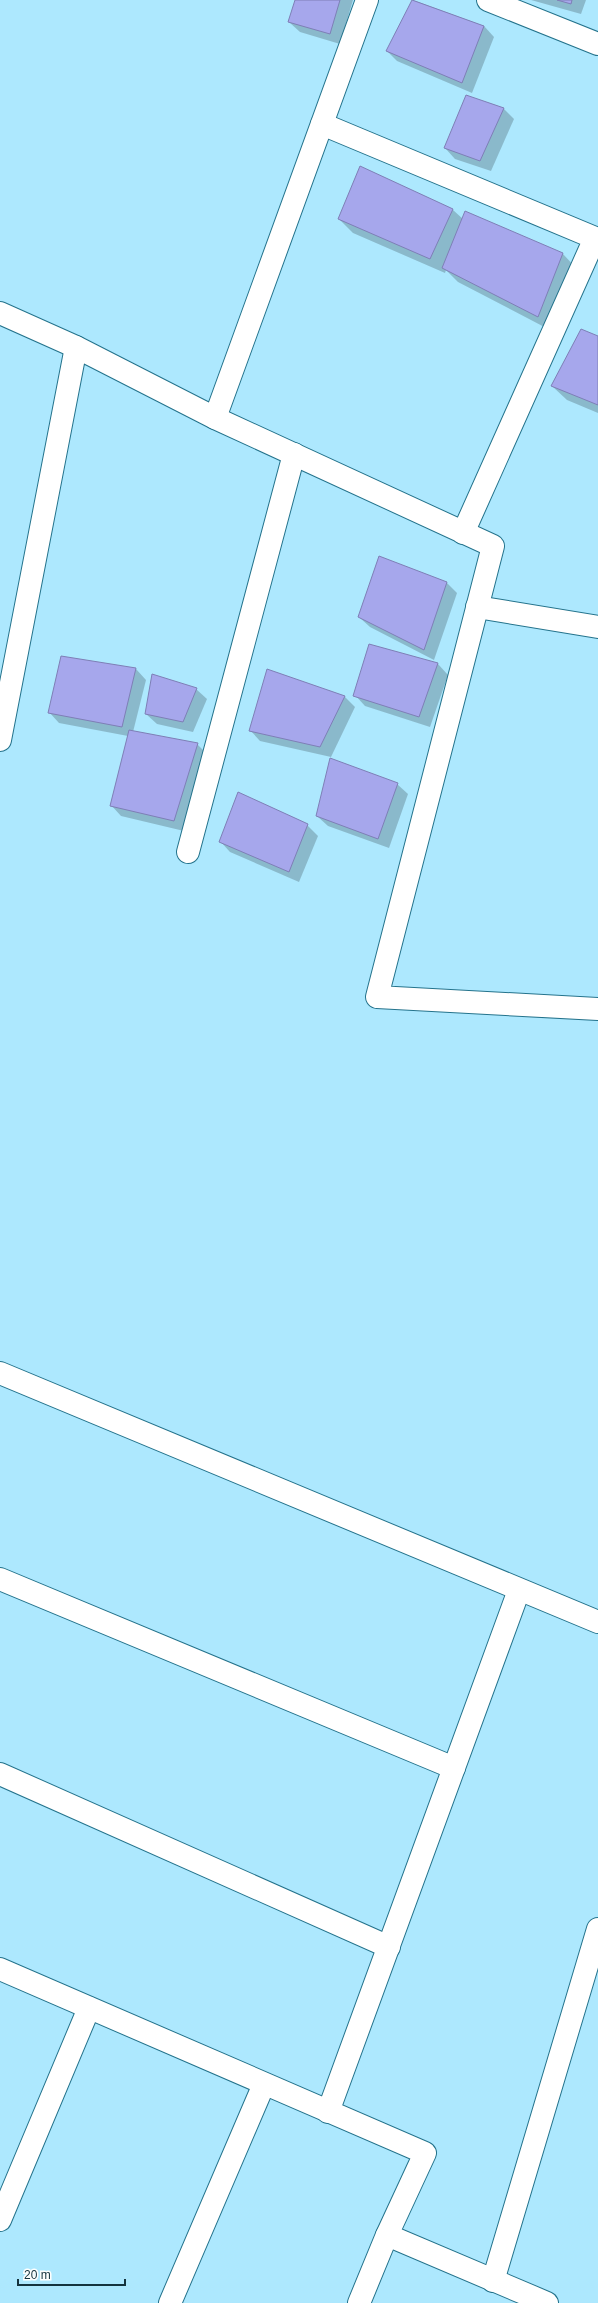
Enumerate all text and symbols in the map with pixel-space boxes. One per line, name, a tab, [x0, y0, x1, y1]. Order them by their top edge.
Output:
scale bar	[18, 2261, 125, 2287]
text: 20 m	[24, 2268, 51, 2282]

